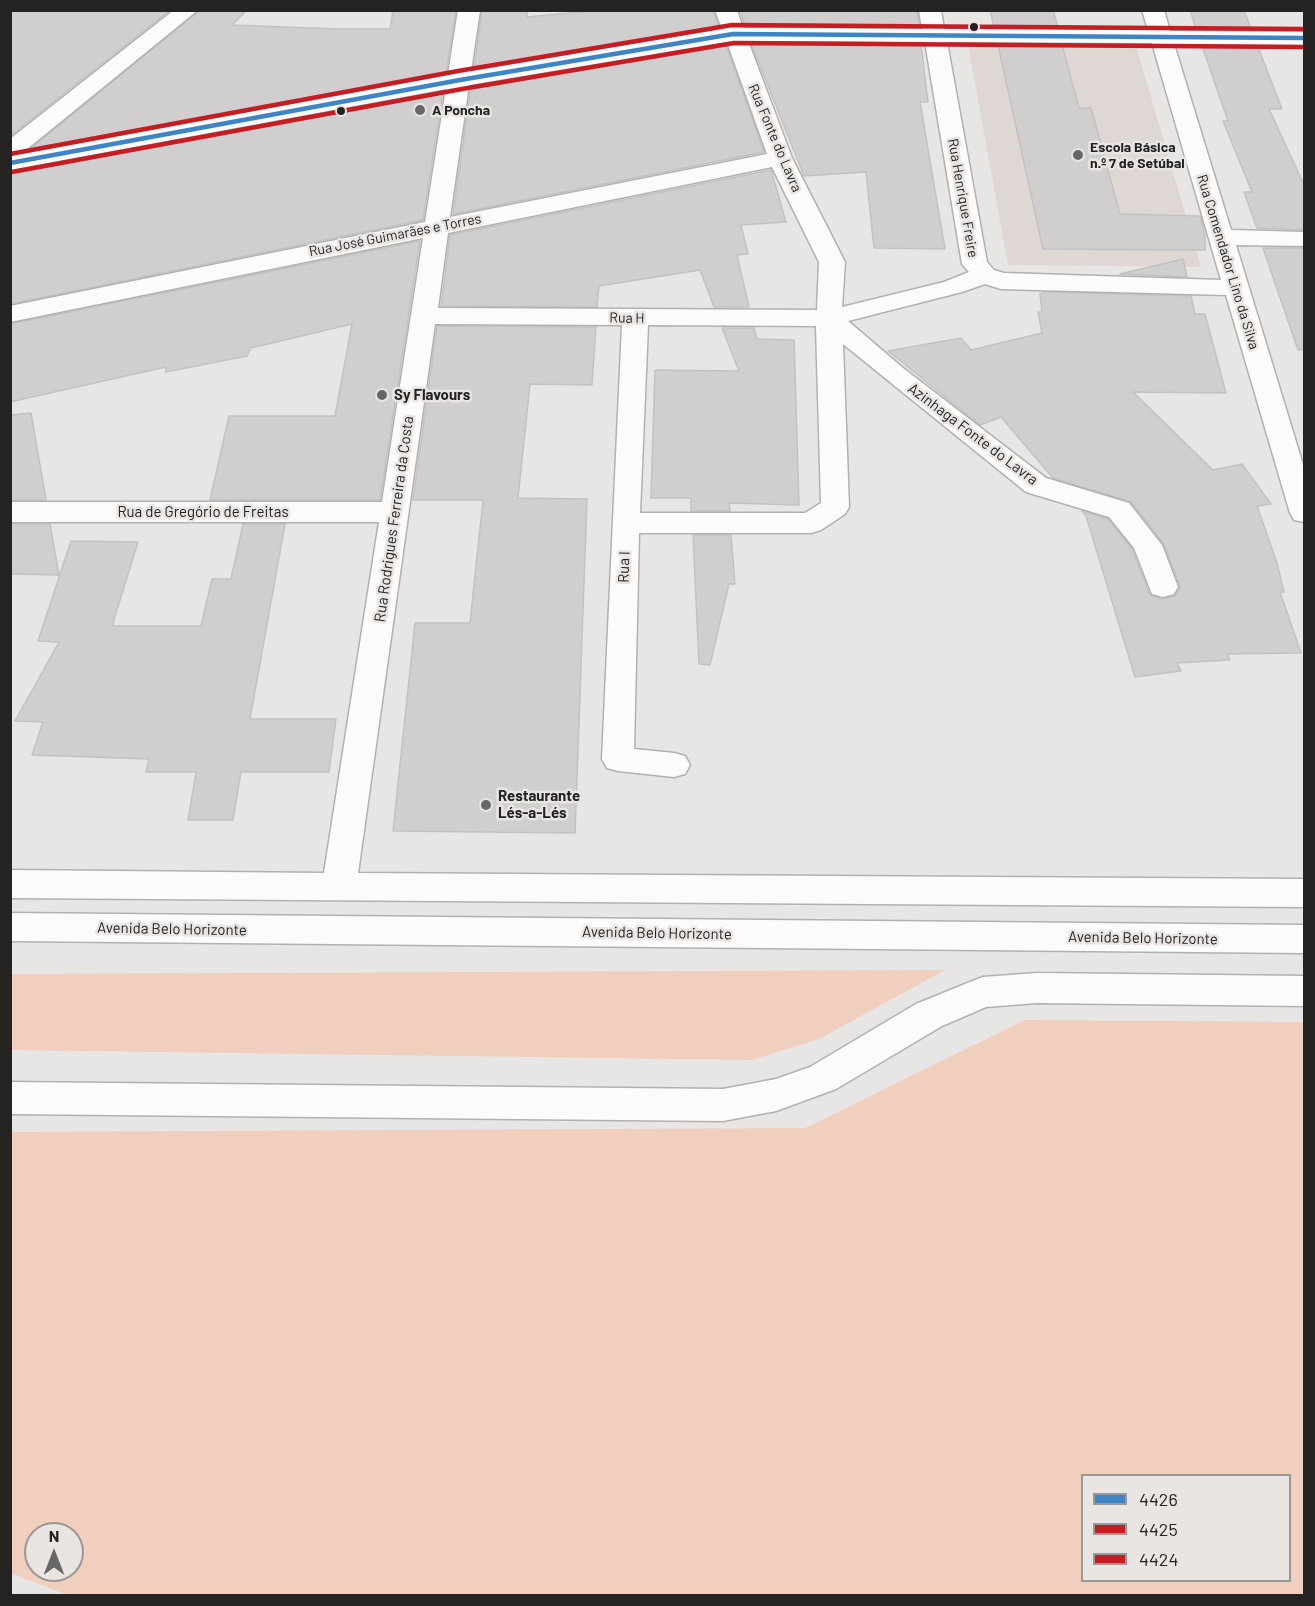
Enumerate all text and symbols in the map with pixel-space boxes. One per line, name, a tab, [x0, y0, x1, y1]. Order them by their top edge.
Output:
unlabelled marker	[968, 21, 980, 33]
street label: Rua Fonte do Lavra	[745, 81, 805, 195]
place label: A Poncha	[432, 102, 490, 118]
marker: A Poncha	[413, 103, 427, 117]
unlabelled marker	[335, 105, 347, 117]
street label: Rua Henrique Freire	[944, 137, 982, 259]
place label: Escola Básica n.º 7 de Setúbal	[1090, 139, 1185, 172]
marker: Escola Básica n.º 7 de Setúbal	[1071, 148, 1085, 162]
street label: Rua Comendador Lino da Silva	[1193, 172, 1263, 352]
street label: Rua José Guimarães e Torres	[307, 210, 483, 260]
street label: Rua H	[609, 309, 645, 327]
street label: Azinhaga Fonte do Lavra	[904, 379, 1042, 489]
place label: Sy Flavours	[394, 386, 470, 404]
marker: Sy Flavours	[375, 388, 389, 402]
street label: Rua Rodrigues Ferreira da Costa	[371, 415, 417, 623]
street label: Rua de Gregório de Freitas	[117, 503, 289, 521]
street label: Rua I	[614, 551, 634, 583]
place label: Restaurante Lés-a-Lés	[498, 787, 580, 822]
marker: Restaurante Lés-a-Lés	[479, 798, 493, 812]
street label: Avenida Belo Horizonte	[97, 919, 247, 939]
street label: Avenida Belo Horizonte	[582, 923, 732, 943]
street label: Avenida Belo Horizonte	[1068, 928, 1218, 948]
legend	[1081, 1474, 1291, 1582]
text: 4426	[1139, 1488, 1178, 1510]
text: 4425	[1139, 1518, 1178, 1540]
north arrow	[24, 1522, 84, 1582]
text: N	[49, 1526, 59, 1545]
text: 4424	[1139, 1548, 1178, 1570]

